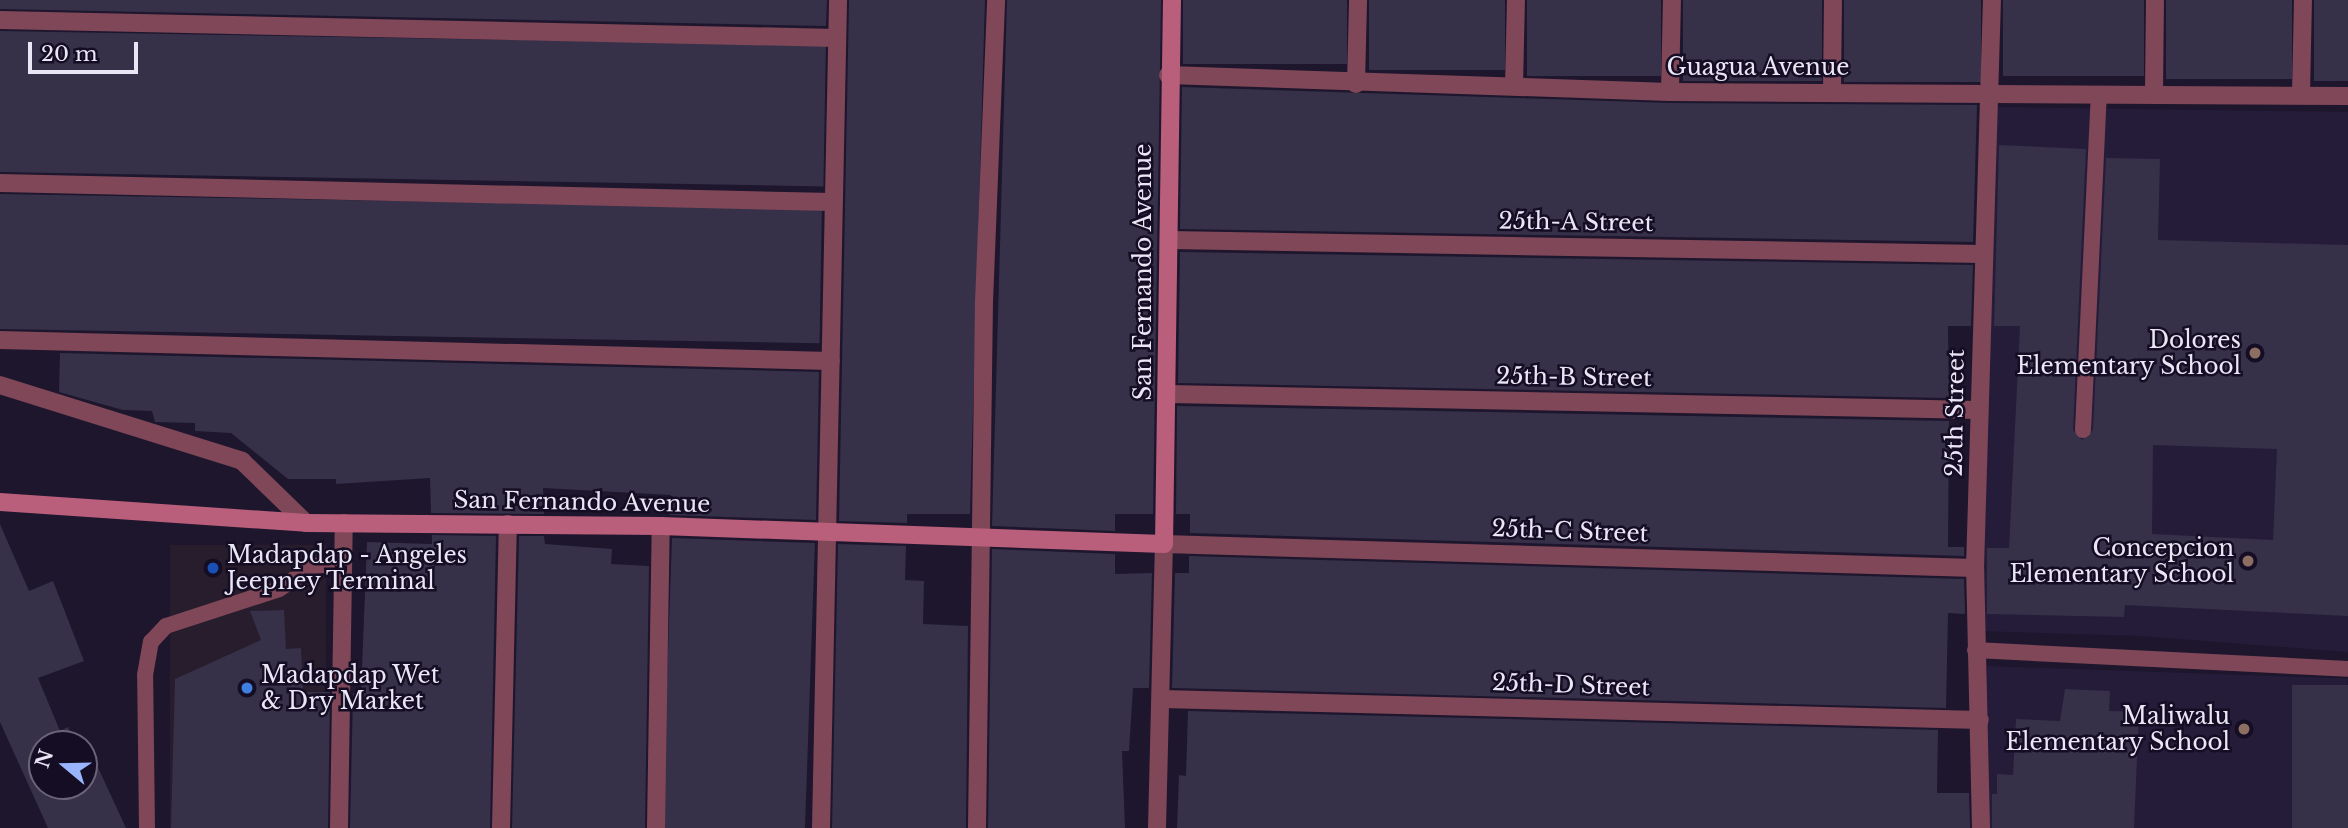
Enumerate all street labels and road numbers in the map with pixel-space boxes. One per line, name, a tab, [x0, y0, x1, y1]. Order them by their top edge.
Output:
street label: Guagua Avenue	[1666, 53, 1850, 81]
street label: San Fernando Avenue	[1129, 143, 1157, 401]
street label: 25th-A Street	[1498, 207, 1654, 237]
street label: 25th Street	[1940, 349, 1970, 477]
street label: 25th-B Street	[1496, 362, 1652, 392]
street label: San Fernando Avenue	[453, 486, 711, 518]
street label: 25th-C Street	[1491, 514, 1649, 548]
street label: 25th-D Street	[1491, 668, 1651, 702]

